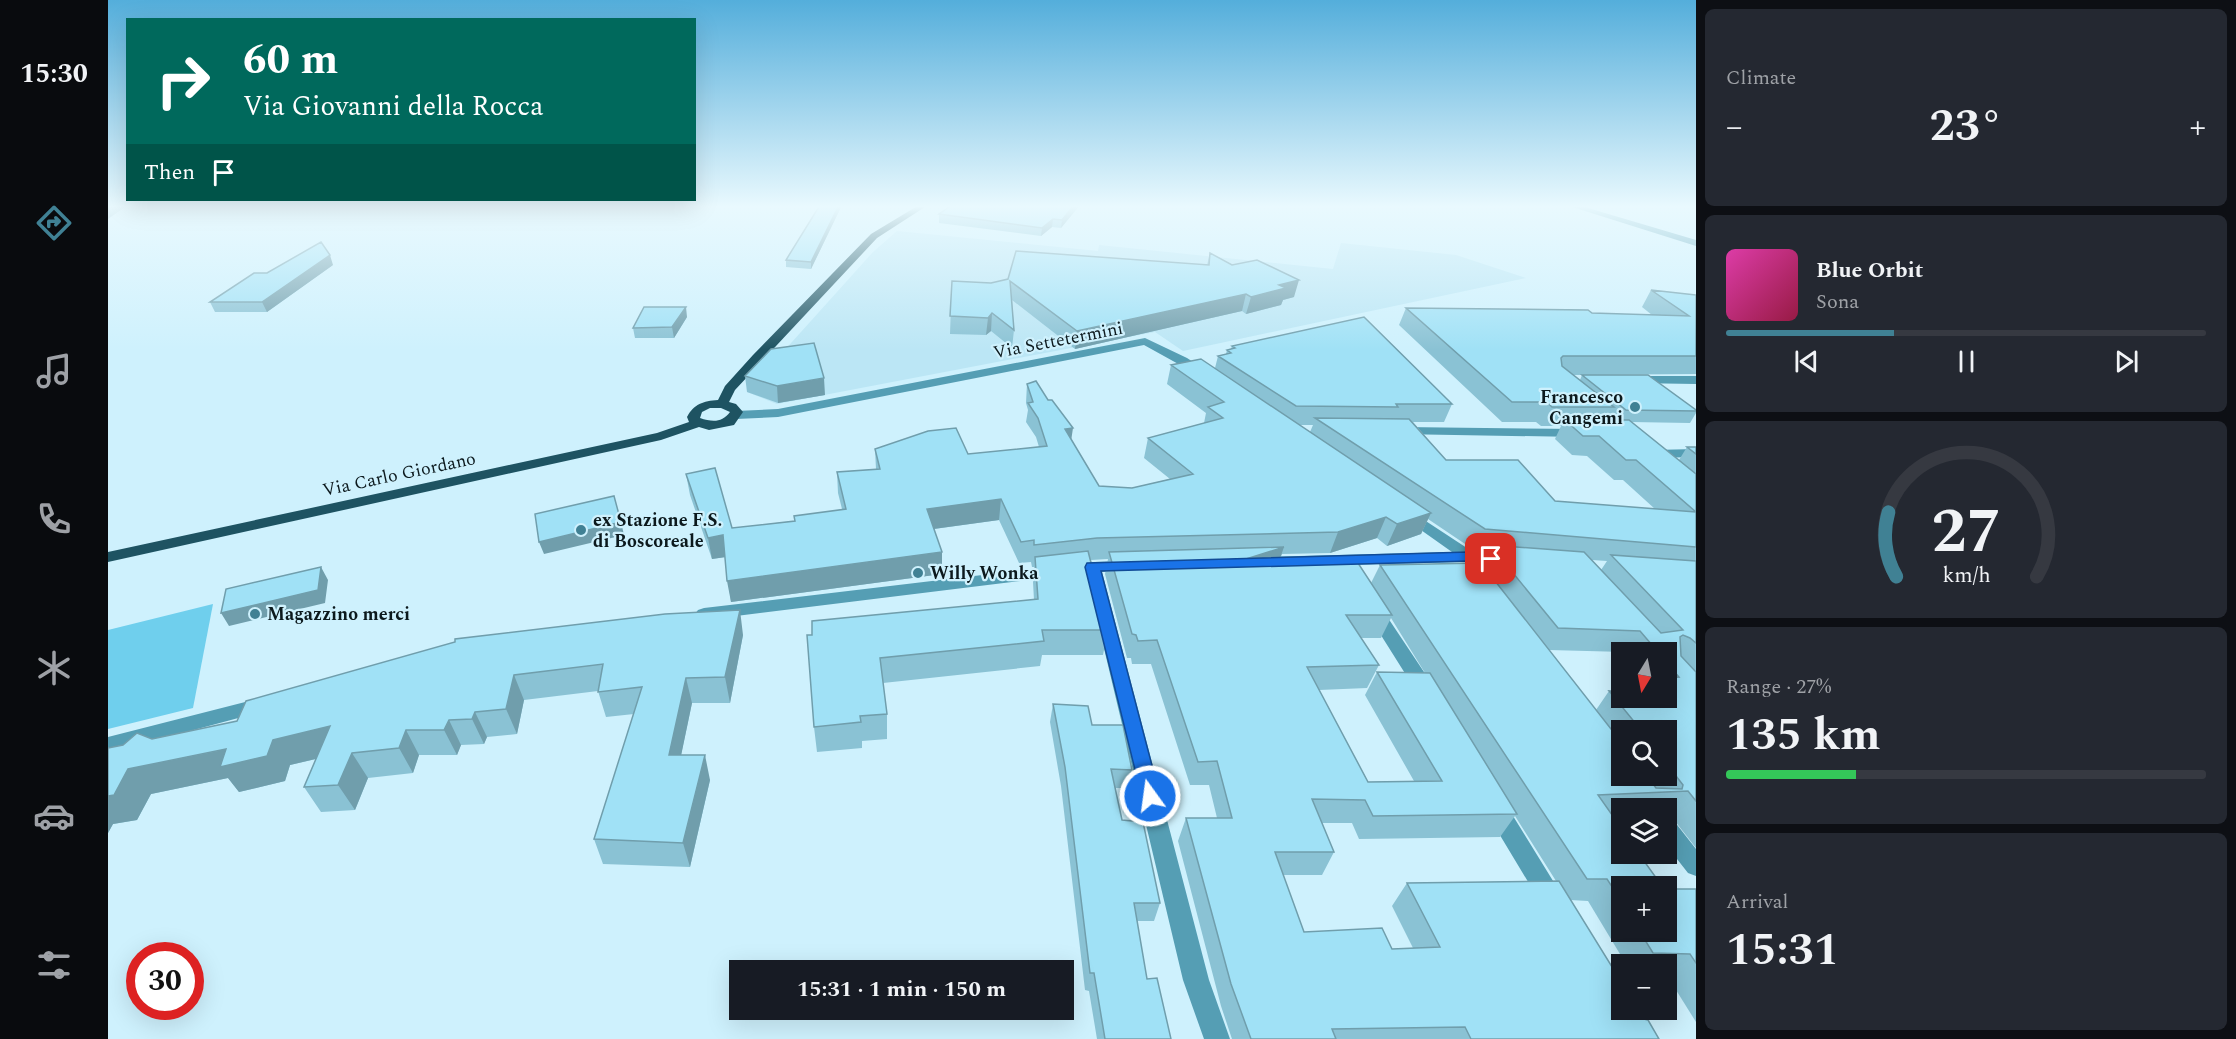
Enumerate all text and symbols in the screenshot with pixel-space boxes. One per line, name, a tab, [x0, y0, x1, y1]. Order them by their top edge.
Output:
text: 60 m	[243, 29, 338, 92]
icon: right	[144, 42, 222, 120]
text: 15:30	[20, 53, 88, 95]
text: Climate	[1726, 63, 1796, 93]
text: Via Giovanni della Rocca	[243, 86, 543, 128]
text: 23°	[1930, 92, 2003, 161]
text: −	[1726, 102, 1743, 152]
text: +	[2190, 102, 2206, 152]
text: Then	[144, 156, 195, 189]
icon: arrive	[207, 156, 240, 189]
icon: directions	[33, 202, 75, 244]
text: Blue Orbit	[1816, 254, 1923, 287]
text: Sona	[1816, 287, 1859, 317]
street label: Via Settetermini	[991, 315, 1125, 366]
icon: previous	[1790, 345, 1823, 378]
icon: pause	[1950, 345, 1983, 378]
icon: next	[2110, 345, 2143, 378]
icon: music	[33, 350, 75, 392]
place label: Francesco Cangemi	[1540, 384, 1623, 432]
marker: Francesco Cangemi	[1628, 400, 1642, 414]
street label: Via Carlo Giordano	[320, 445, 478, 504]
text: 27	[1931, 485, 2001, 580]
icon: phone	[33, 498, 75, 540]
place label: ex Stazione F.S. di Boscoreale	[593, 507, 722, 555]
marker: ex Stazione F.S. di Boscoreale	[574, 523, 588, 537]
pin	[1465, 533, 1516, 584]
icon: arrive	[1474, 542, 1507, 575]
text: km/h	[1942, 559, 1990, 592]
place label: Willy Wonka	[930, 560, 1039, 587]
marker: Willy Wonka	[911, 566, 925, 580]
place label: Magazzino merci	[267, 601, 410, 628]
marker: Magazzino merci	[248, 607, 262, 621]
north arrow	[1611, 642, 1677, 708]
map controls	[1611, 642, 1677, 1020]
icon: climate	[33, 647, 75, 689]
text: Range · 27%	[1726, 672, 1831, 702]
text: 135 km	[1726, 701, 1881, 770]
button: search	[1611, 720, 1677, 786]
position arrow	[1118, 764, 1182, 828]
icon: car	[33, 795, 75, 837]
button: layers	[1611, 798, 1677, 864]
button: +	[1611, 876, 1677, 942]
text: Arrival	[1726, 887, 1788, 917]
text: 15:31	[1726, 916, 1839, 985]
speed limit sign: 30	[126, 942, 204, 1020]
icon: filters	[33, 944, 75, 986]
button: −	[1611, 954, 1677, 1020]
text: 15:31 · 1 min · 150 m	[797, 973, 1006, 1006]

